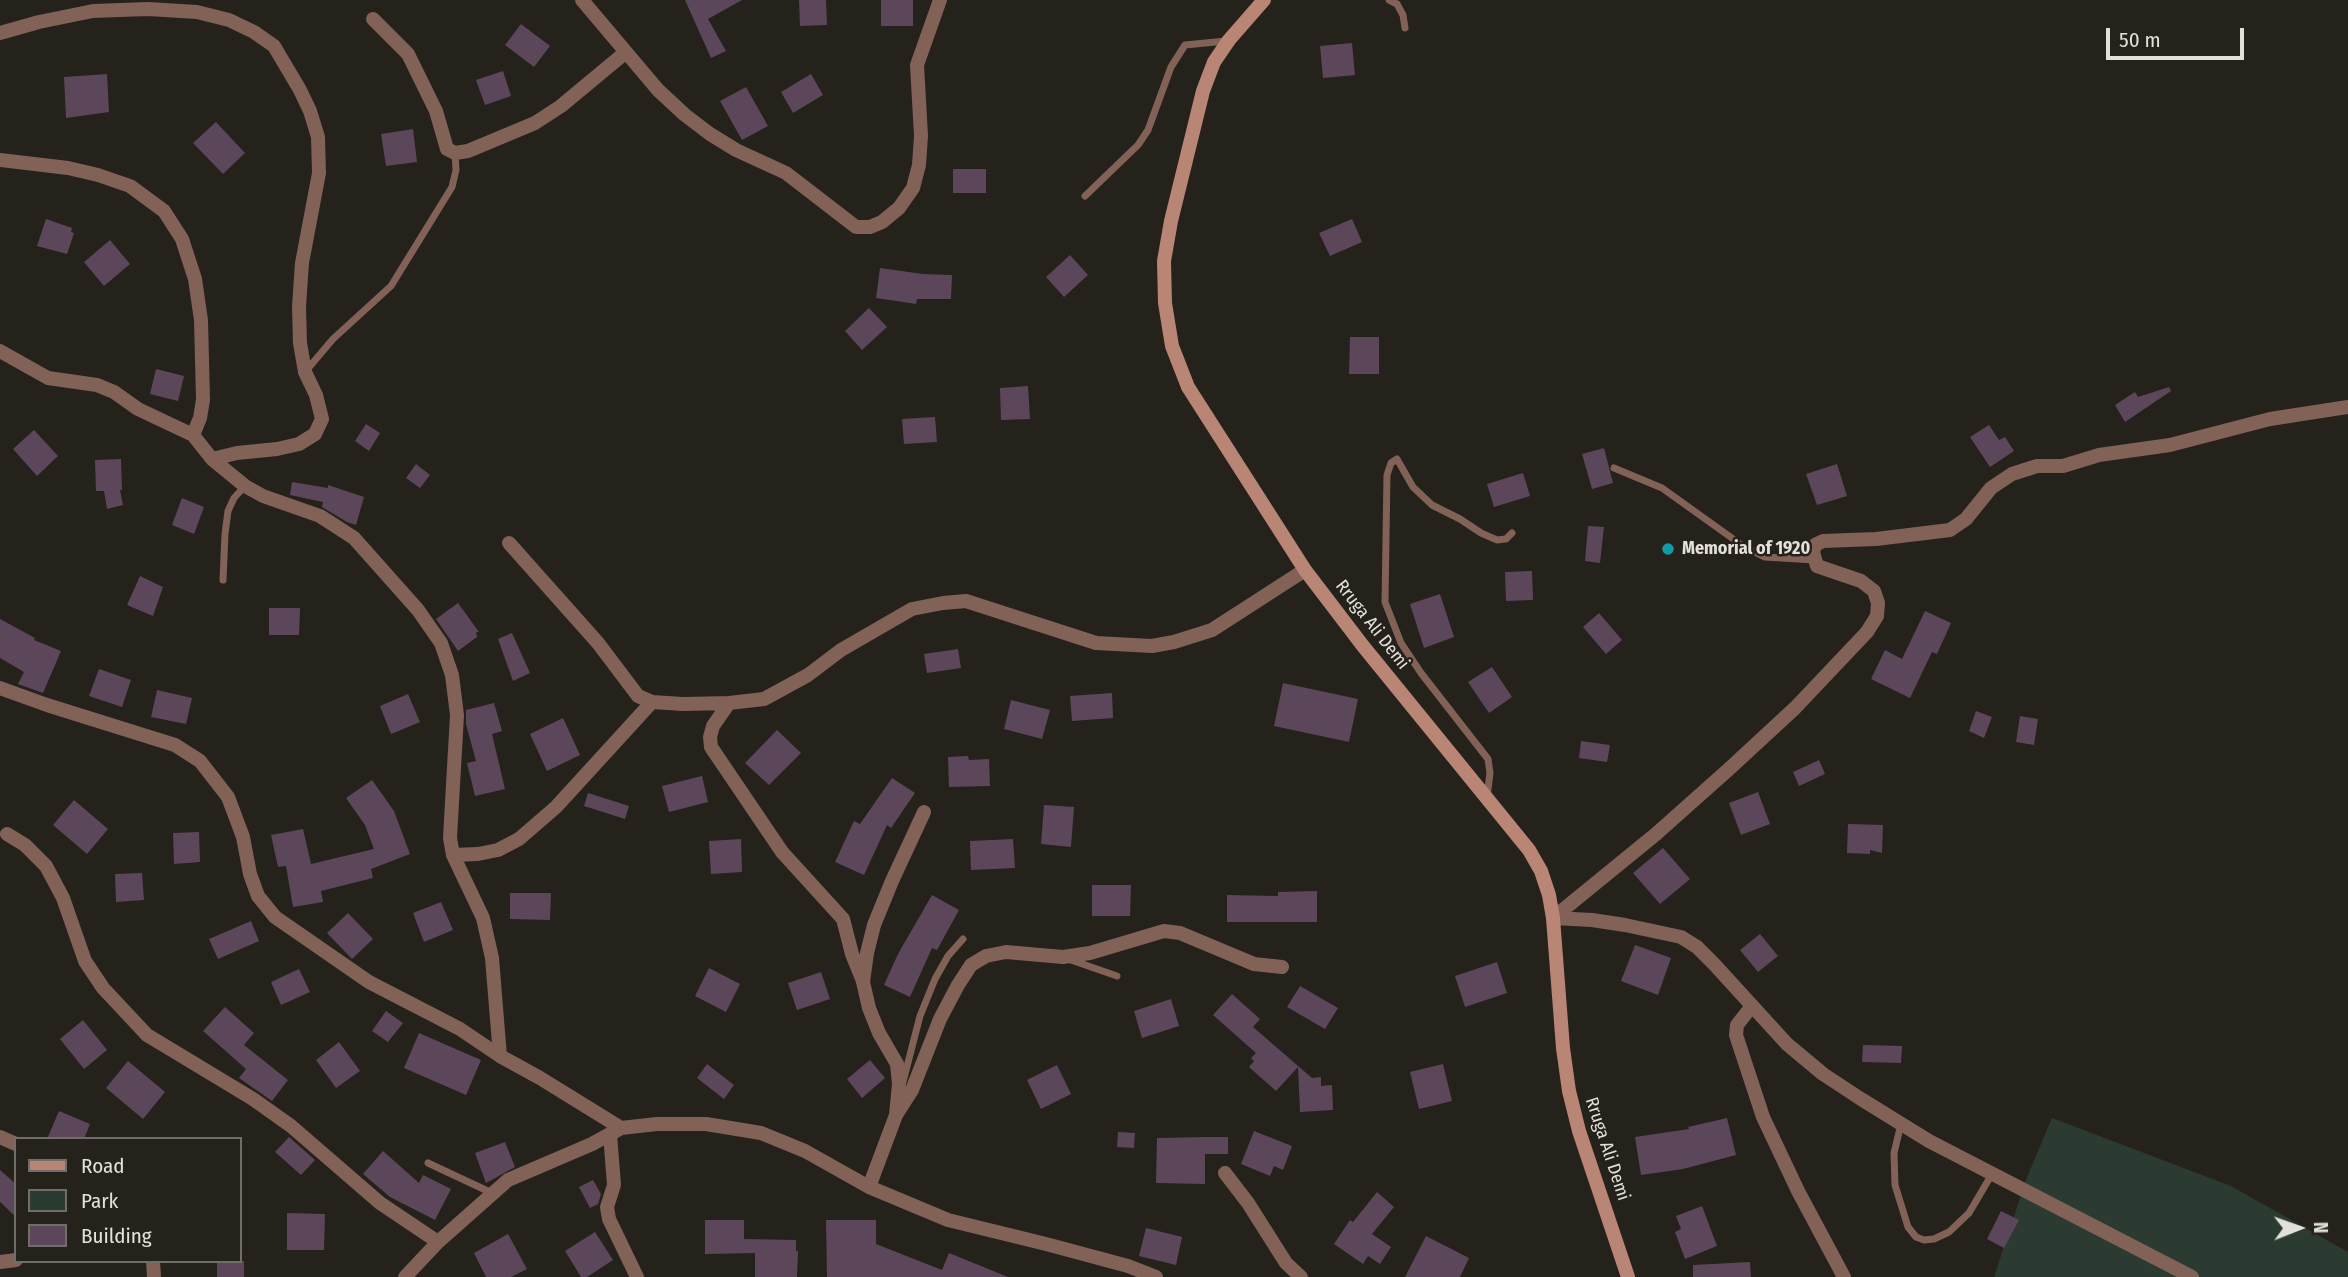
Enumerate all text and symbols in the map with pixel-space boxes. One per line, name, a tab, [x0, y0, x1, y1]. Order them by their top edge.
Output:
scale bar	[2110, 14, 2248, 58]
text: 50 m	[2119, 27, 2161, 53]
place label: Memorial of 1920	[1682, 538, 1810, 560]
marker: Memorial of 1920	[1660, 541, 1676, 557]
street label: Rruga Ali Demi	[1330, 576, 1414, 674]
street label: Rruga Ali Demi	[1580, 1095, 1634, 1203]
legend	[14, 1137, 242, 1263]
text: Road	[81, 1153, 125, 1179]
text: Park	[81, 1188, 118, 1214]
north arrow	[2264, 1193, 2334, 1263]
text: N	[2309, 1222, 2332, 1234]
text: Building	[81, 1223, 152, 1249]

